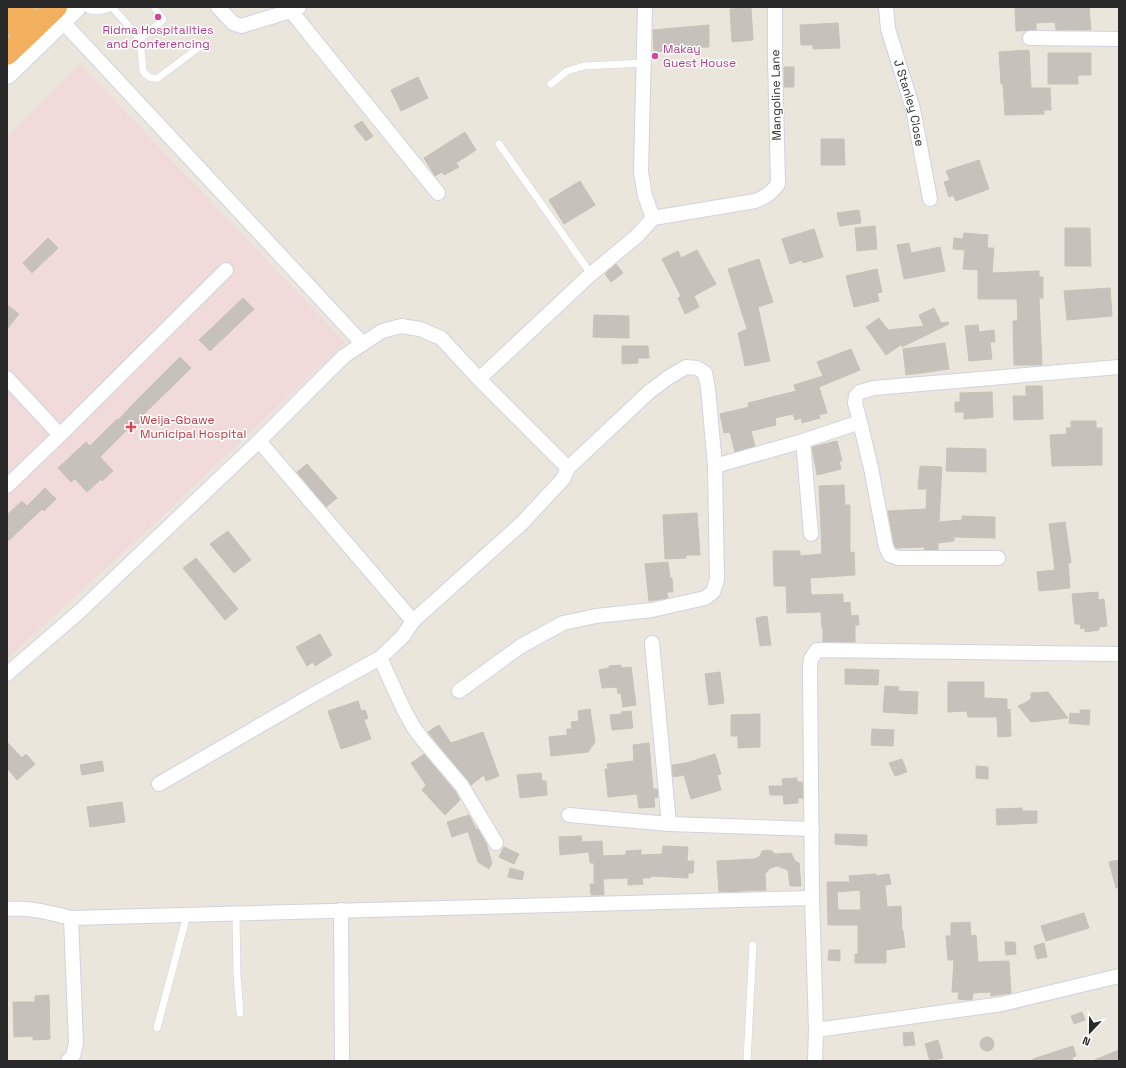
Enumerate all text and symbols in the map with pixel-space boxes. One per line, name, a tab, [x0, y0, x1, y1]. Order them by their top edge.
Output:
marker: Ridma Hospitalities and Conferencing	[153, 12, 163, 22]
place label: Ridma Hospitalities and Conferencing	[103, 22, 213, 52]
place label: Makay Guest House	[663, 41, 736, 71]
street label: Mangoline Lane	[767, 49, 785, 141]
marker: Makay Guest House	[650, 51, 660, 61]
street label: J Stanley Close	[890, 57, 928, 148]
place label: Weija-Gbawe Municipal Hospital	[140, 412, 246, 442]
marker: Weija-Gbawe Municipal Hospital	[125, 421, 137, 433]
north arrow	[1070, 1012, 1110, 1052]
text: N	[1080, 1033, 1092, 1049]

